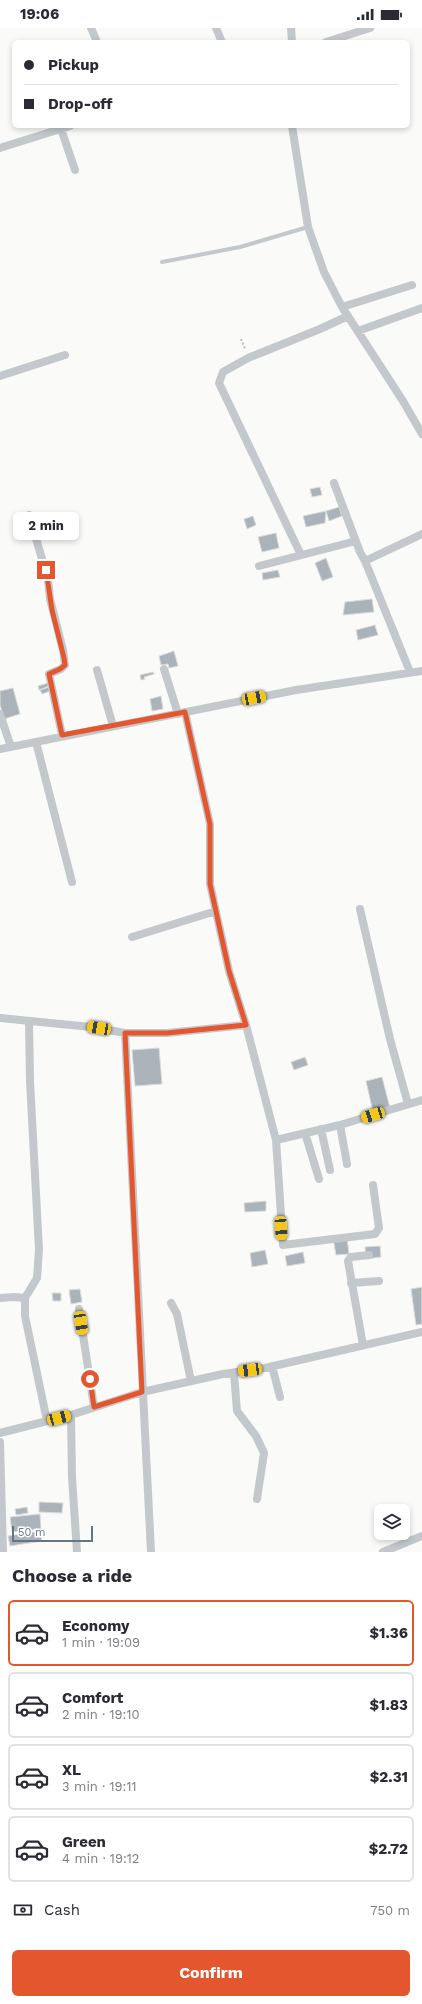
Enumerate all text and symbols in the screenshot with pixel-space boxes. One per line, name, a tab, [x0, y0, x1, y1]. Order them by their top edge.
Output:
text: 19:06	[20, 5, 59, 23]
text: Pickup	[48, 56, 99, 74]
text: Drop-off	[48, 95, 113, 113]
callout: 2 min	[13, 512, 79, 540]
text: 2 min	[28, 518, 64, 533]
route end	[37, 561, 55, 579]
car	[241, 690, 267, 706]
car	[86, 1020, 112, 1036]
car	[360, 1106, 386, 1124]
car	[274, 1216, 288, 1240]
car	[73, 1310, 89, 1336]
car	[237, 1362, 263, 1378]
route start	[81, 1370, 99, 1388]
car	[46, 1409, 72, 1427]
map controls	[374, 1504, 410, 1540]
button: layers	[374, 1504, 410, 1540]
scale bar	[12, 1524, 93, 1543]
text: 50 m	[18, 1526, 45, 1539]
text: Choose a ride	[12, 1565, 132, 1586]
icon: car	[14, 1615, 50, 1651]
text: Economy	[62, 1617, 129, 1635]
text: $1.36	[369, 1624, 408, 1642]
text: 1 min · 19:09	[62, 1635, 140, 1650]
icon: car	[14, 1687, 50, 1723]
text: Comfort	[62, 1689, 123, 1707]
text: $1.83	[369, 1696, 408, 1714]
text: 2 min · 19:10	[62, 1707, 140, 1722]
icon: car	[14, 1759, 50, 1795]
text: XL	[62, 1761, 81, 1779]
text: $2.31	[370, 1768, 408, 1786]
text: 3 min · 19:11	[62, 1779, 137, 1794]
icon: car	[14, 1831, 50, 1867]
text: Green	[62, 1833, 106, 1851]
text: $2.72	[369, 1840, 408, 1858]
text: 4 min · 19:12	[62, 1851, 139, 1866]
icon: cash	[12, 1899, 34, 1921]
text: Cash	[44, 1901, 80, 1919]
text: 750 m	[370, 1903, 410, 1918]
button: Confirm	[12, 1950, 410, 1996]

